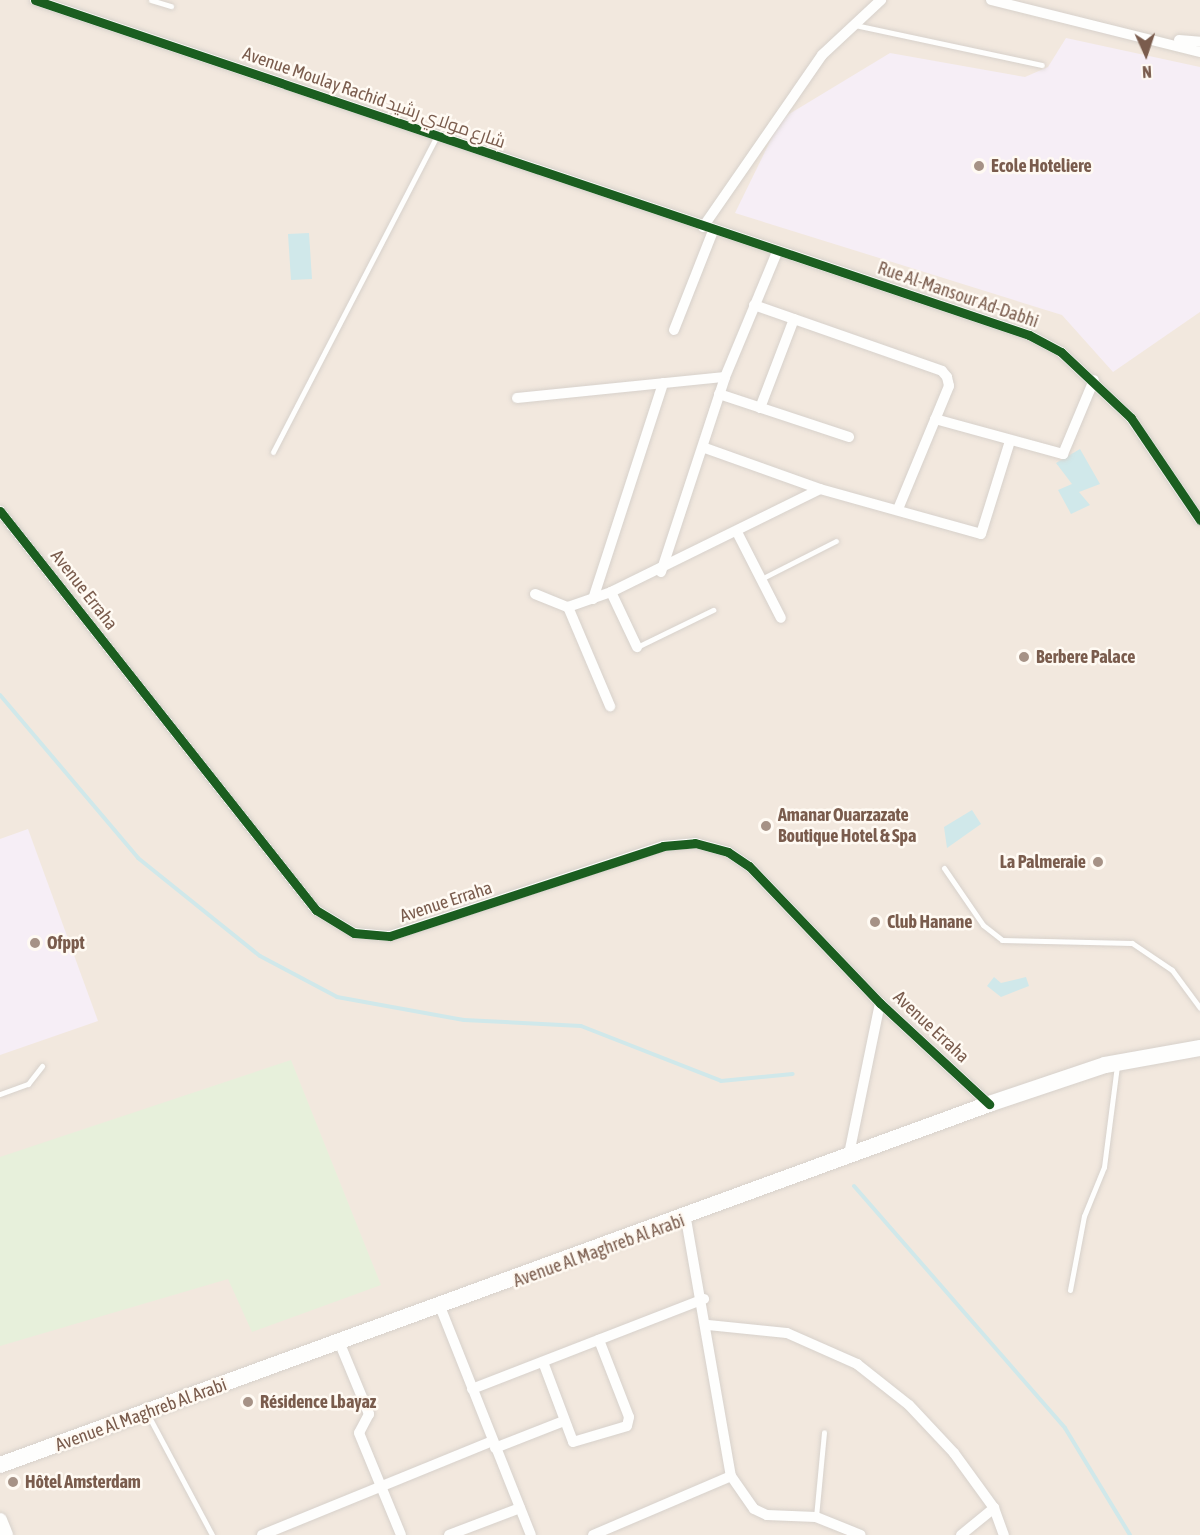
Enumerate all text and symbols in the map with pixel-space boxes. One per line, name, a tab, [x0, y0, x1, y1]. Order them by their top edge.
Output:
north arrow	[1116, 24, 1176, 84]
street label: Avenue Moulay Rachid شارع مولاي رشيد	[240, 43, 508, 153]
text: N	[1142, 63, 1152, 81]
place label: Ecole Hoteliere	[991, 155, 1092, 177]
marker: Ecole Hoteliere	[972, 159, 986, 173]
street label: Rue Al-Mansour Ad-Dabhi	[875, 257, 1041, 333]
street label: Avenue Erraha	[46, 546, 122, 634]
place label: Berbere Palace	[1036, 646, 1135, 668]
marker: Berbere Palace	[1017, 650, 1031, 664]
place label: Amanar Ouarzazate Boutique Hotel & Spa	[778, 805, 916, 848]
marker: Amanar Ouarzazate Boutique Hotel & Spa	[759, 819, 773, 833]
place label: La Palmeraie	[1000, 851, 1086, 873]
marker: La Palmeraie	[1091, 855, 1105, 869]
street label: Avenue Erraha	[397, 877, 495, 927]
place label: Club Hanane	[887, 911, 972, 933]
marker: Club Hanane	[868, 915, 882, 929]
place label: Ofppt	[47, 932, 85, 954]
marker: Ofppt	[28, 936, 42, 950]
street label: Avenue Erraha	[889, 986, 973, 1068]
street label: Avenue Al Maghreb Al Arabi	[510, 1210, 688, 1292]
street label: Avenue Al Maghreb Al Arabi	[52, 1374, 230, 1456]
place label: Résidence Lbayaz	[260, 1391, 376, 1413]
marker: Résidence Lbayaz	[241, 1395, 255, 1409]
place label: Hôtel Amsterdam	[25, 1471, 141, 1493]
marker: Hôtel Amsterdam	[6, 1475, 20, 1489]

